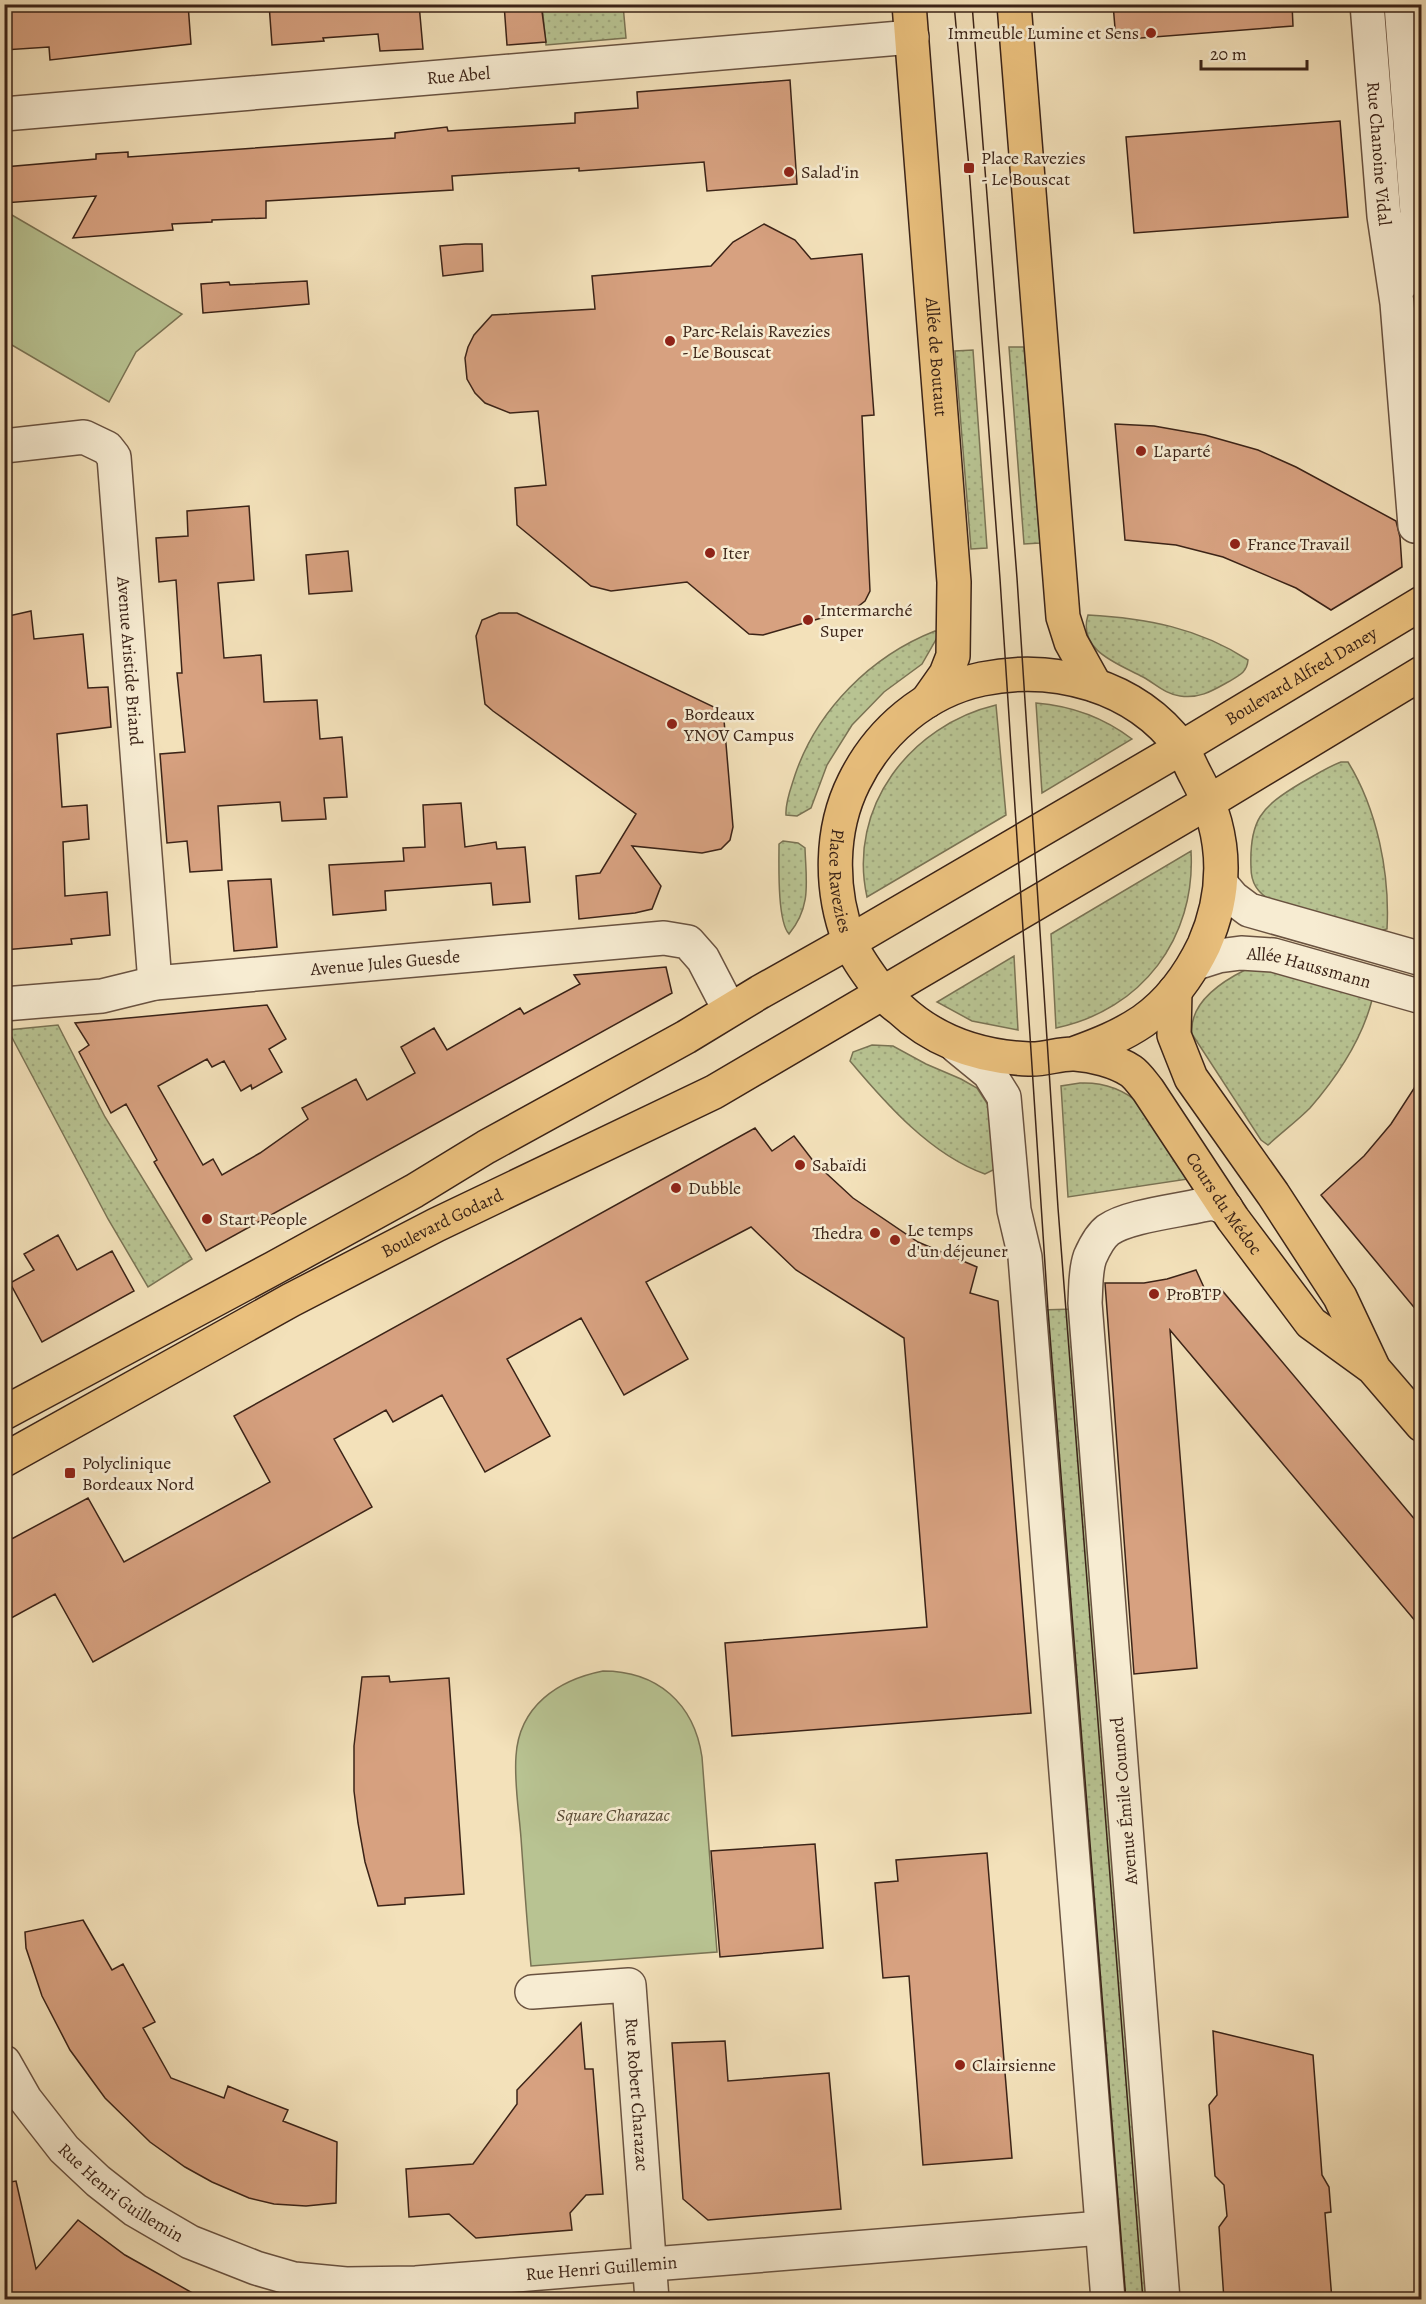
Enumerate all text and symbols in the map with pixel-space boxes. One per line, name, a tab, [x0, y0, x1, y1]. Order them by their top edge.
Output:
place label: Immeuble Lumine et Sens	[947, 21, 1139, 45]
marker: Immeuble Lumine et Sens	[1144, 26, 1158, 40]
scale bar	[1201, 33, 1308, 71]
text: 20 m	[1210, 42, 1247, 66]
street label: Rue Abel	[426, 61, 492, 90]
street label: Rue Chanoine Vidal	[1361, 81, 1397, 228]
place label: Place Ravezies - Le Bouscat	[981, 146, 1086, 191]
place label: Salad'in	[801, 160, 859, 184]
marker: Place Ravezies - Le Bouscat	[962, 161, 976, 175]
marker: Salad'in	[782, 165, 796, 179]
street label: Allée de Boutaut	[920, 295, 953, 417]
place label: Parc-Relais Ravezies - Le Bouscat	[682, 319, 831, 364]
marker: Parc-Relais Ravezies - Le Bouscat	[663, 334, 677, 348]
place label: L'aparté	[1153, 439, 1211, 463]
marker: L'aparté	[1134, 444, 1148, 458]
place label: France Travail	[1247, 532, 1350, 556]
marker: France Travail	[1228, 537, 1242, 551]
place label: Iter	[722, 541, 750, 565]
marker: Iter	[703, 546, 717, 560]
street label: Avenue Aristide Briand	[111, 575, 148, 747]
place label: Intermarché Super	[820, 598, 912, 643]
marker: Intermarché Super	[801, 613, 815, 627]
street label: Boulevard Alfred Daney	[1220, 620, 1382, 731]
place label: Bordeaux YNOV Campus	[683, 702, 794, 747]
marker: Bordeaux YNOV Campus	[665, 717, 679, 731]
street label: Place Ravezies	[823, 827, 858, 936]
street label: Allée Haussmann	[1245, 941, 1374, 994]
street label: Avenue Jules Guesde	[308, 944, 461, 981]
street label: Cours du Médoc	[1180, 1147, 1268, 1260]
place label: Sabaïdi	[812, 1153, 867, 1177]
marker: Sabaïdi	[793, 1158, 807, 1172]
place label: Dubble	[688, 1176, 741, 1200]
marker: Dubble	[669, 1181, 683, 1195]
street label: Boulevard Godard	[377, 1183, 507, 1263]
place label: Start People	[219, 1207, 307, 1231]
marker: Start People	[200, 1212, 214, 1226]
place label: Le temps d'un déjeuner	[907, 1218, 1008, 1263]
place label: Thedra	[812, 1221, 864, 1245]
marker: Thedra	[868, 1226, 882, 1240]
marker: Le temps d'un déjeuner	[888, 1233, 902, 1247]
place label: ProBTP	[1166, 1282, 1221, 1306]
marker: ProBTP	[1147, 1287, 1161, 1301]
place label: Polyclinique Bordeaux Nord	[82, 1451, 194, 1496]
marker: Polyclinique Bordeaux Nord	[63, 1466, 77, 1480]
street label: Avenue Émile Counord	[1105, 1716, 1143, 1887]
park label: Square Charazac	[556, 1803, 670, 1827]
street label: Rue Robert Charazac	[619, 2017, 655, 2172]
place label: Clairsienne	[972, 2053, 1056, 2077]
marker: Clairsienne	[953, 2058, 967, 2072]
street label: Rue Henri Guillemin	[53, 2138, 188, 2248]
street label: Rue Henri Guillemin	[525, 2250, 678, 2286]

